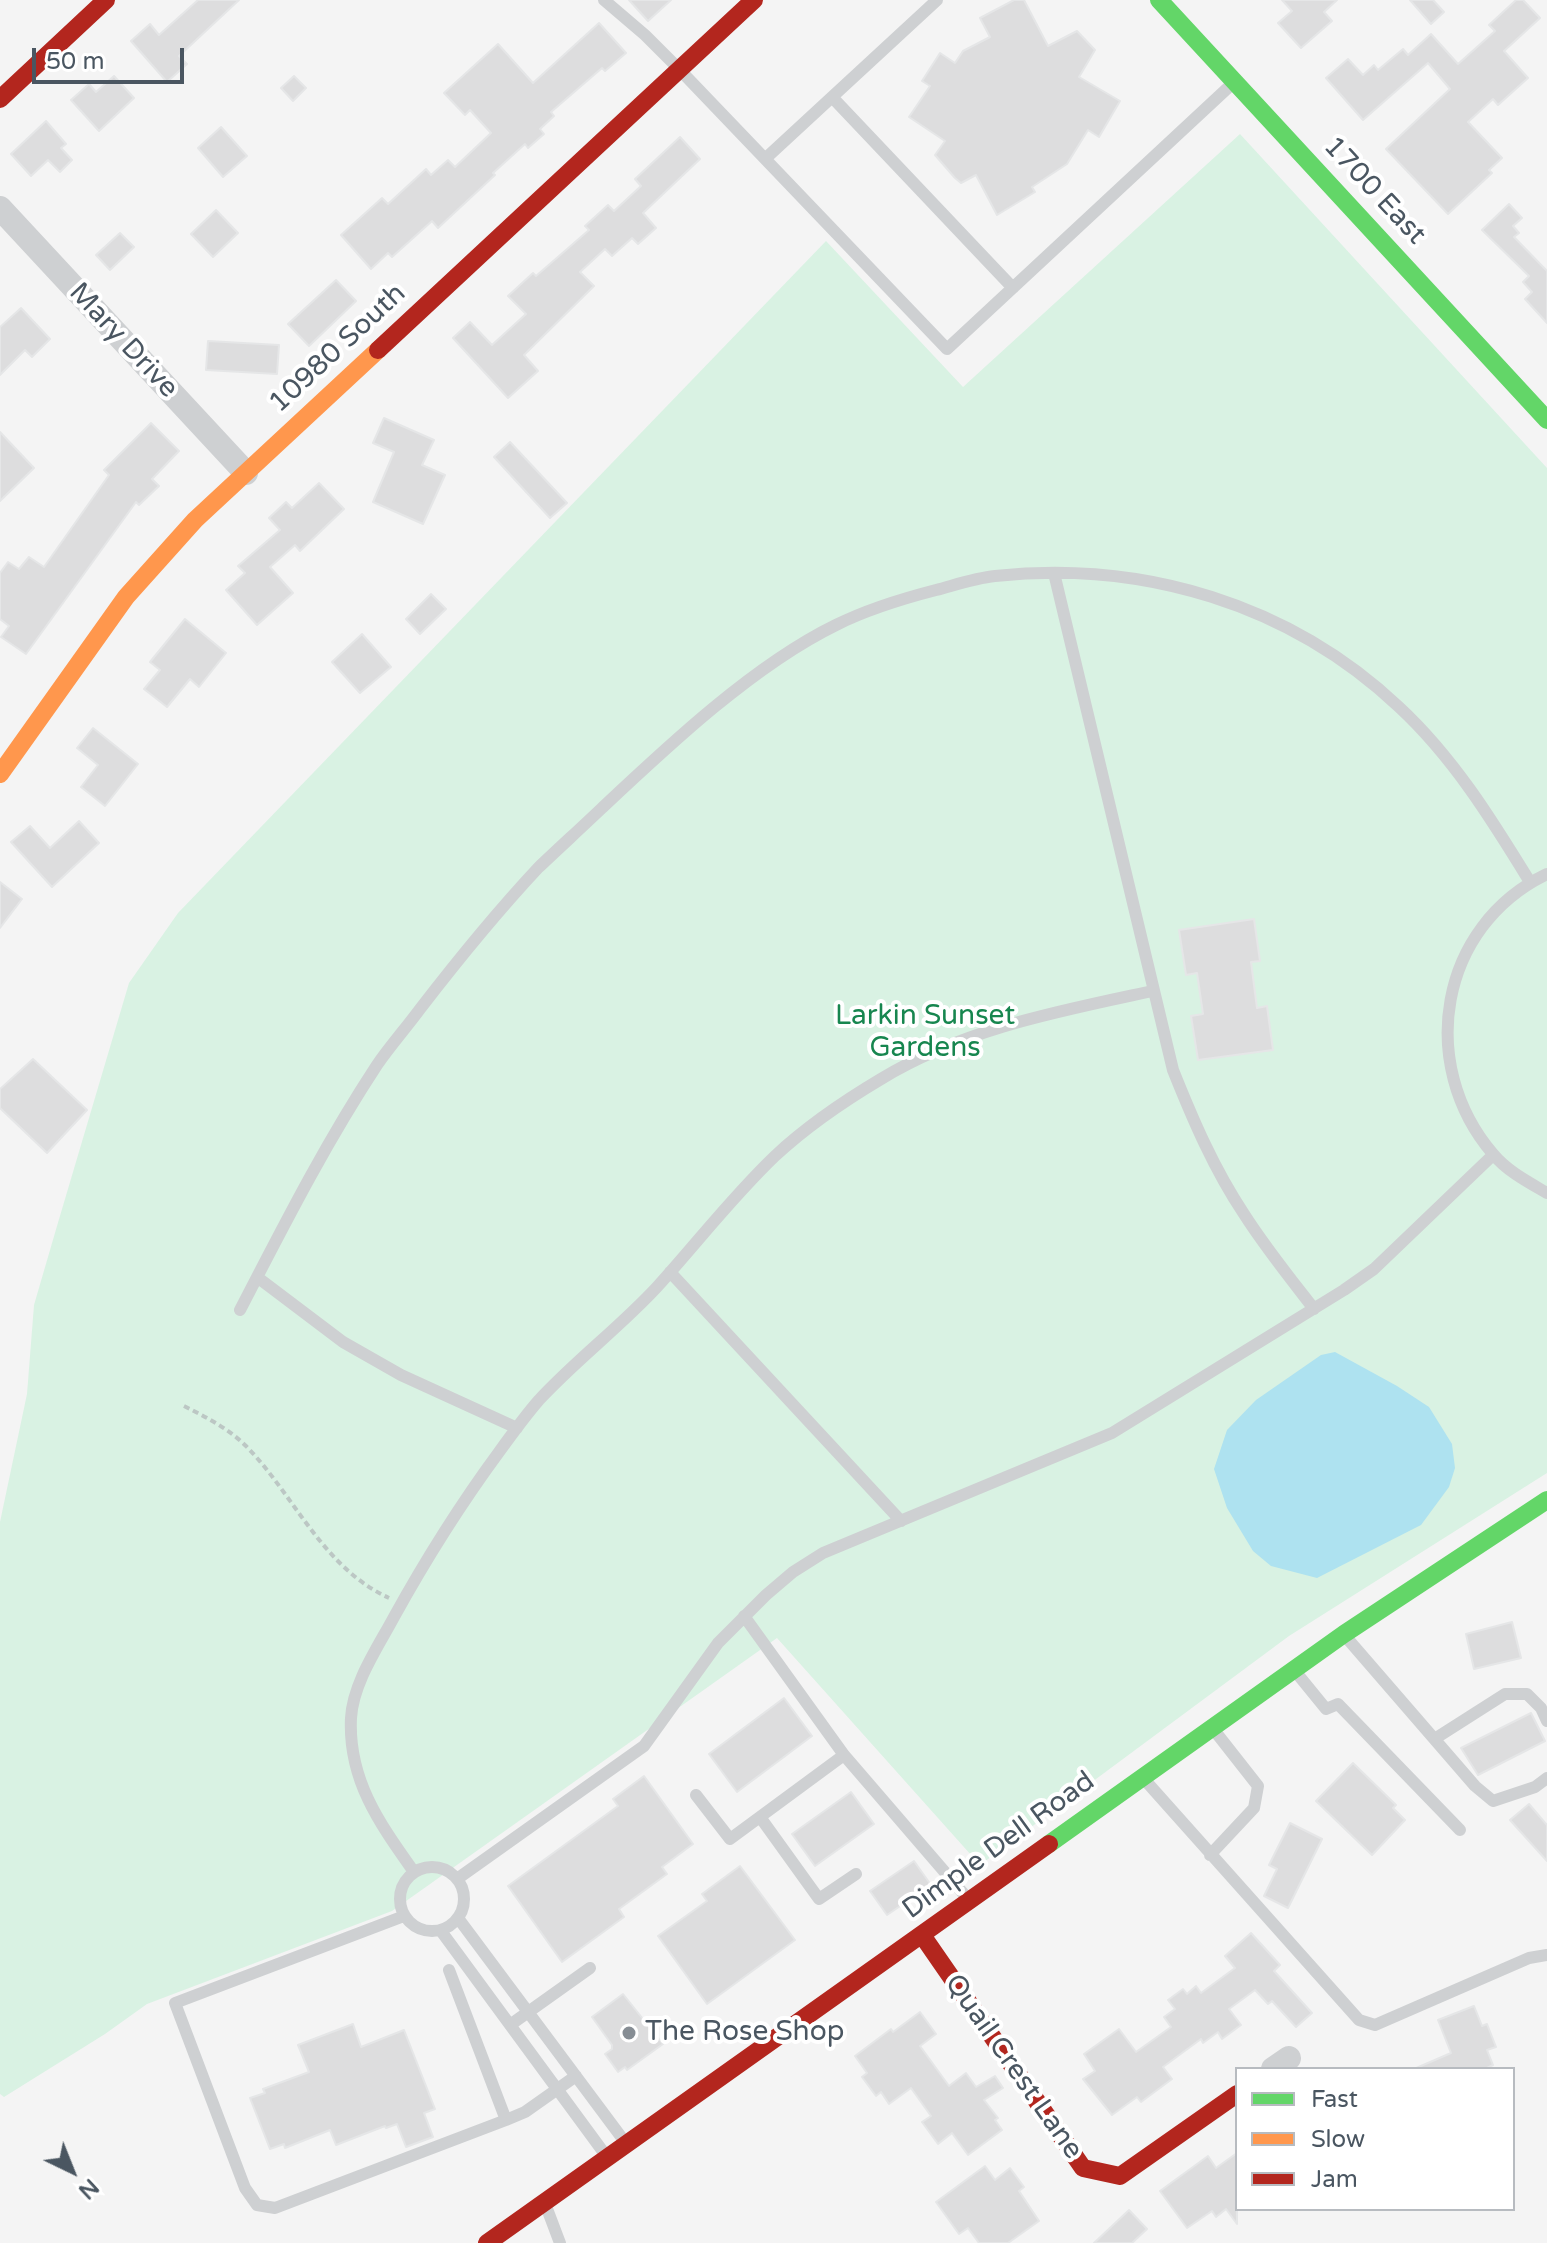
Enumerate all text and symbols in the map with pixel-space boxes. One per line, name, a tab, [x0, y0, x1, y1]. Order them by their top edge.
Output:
scale bar	[36, 32, 188, 82]
text: 50 m	[46, 47, 104, 76]
street label: 1700 East	[1316, 130, 1432, 252]
street label: Mary Drive	[61, 277, 185, 405]
street label: 10980 South	[263, 277, 413, 421]
park label: Larkin Sunset Gardens	[835, 1000, 1015, 1066]
street label: Dimple Dell Road	[896, 1765, 1102, 1927]
street label: Quail Crest Lane	[937, 1968, 1089, 2166]
place label: The Rose Shop	[645, 2016, 844, 2050]
marker: The Rose Shop	[620, 2024, 638, 2042]
legend	[1235, 2067, 1515, 2211]
text: Fast	[1311, 2085, 1358, 2114]
text: Slow	[1311, 2125, 1365, 2154]
north arrow	[32, 2131, 112, 2211]
text: Jam	[1311, 2165, 1358, 2194]
text: N	[73, 2173, 104, 2204]

